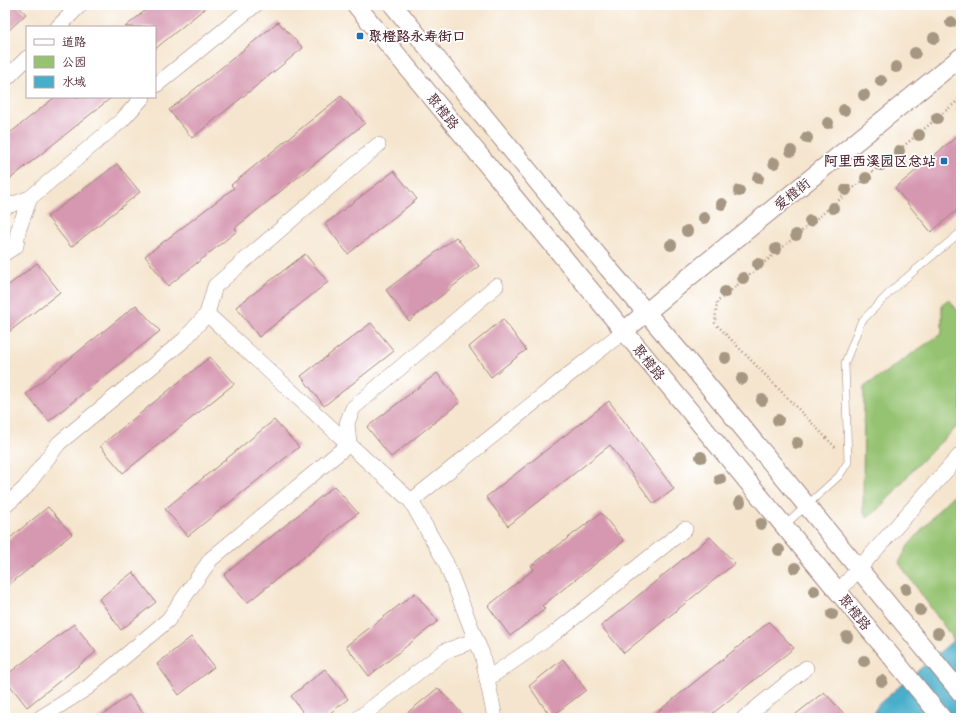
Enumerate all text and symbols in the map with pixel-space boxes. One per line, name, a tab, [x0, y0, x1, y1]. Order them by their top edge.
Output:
legend	[26, 26, 156, 98]
place label: 聚橙路永寿街口	[368, 28, 466, 46]
marker: 聚橙路永寿街口	[355, 31, 365, 41]
text: 道路	[62, 35, 86, 51]
text: 公园	[62, 55, 86, 71]
text: 水域	[62, 75, 86, 91]
street label: 聚橙路	[422, 90, 462, 134]
place label: 阿里西溪园区总站	[824, 153, 936, 171]
marker: 阿里西溪园区总站	[939, 156, 949, 166]
street label: 爱橙街	[771, 175, 815, 215]
street label: 聚橙路	[628, 341, 668, 385]
street label: 聚橙路	[834, 591, 874, 635]

